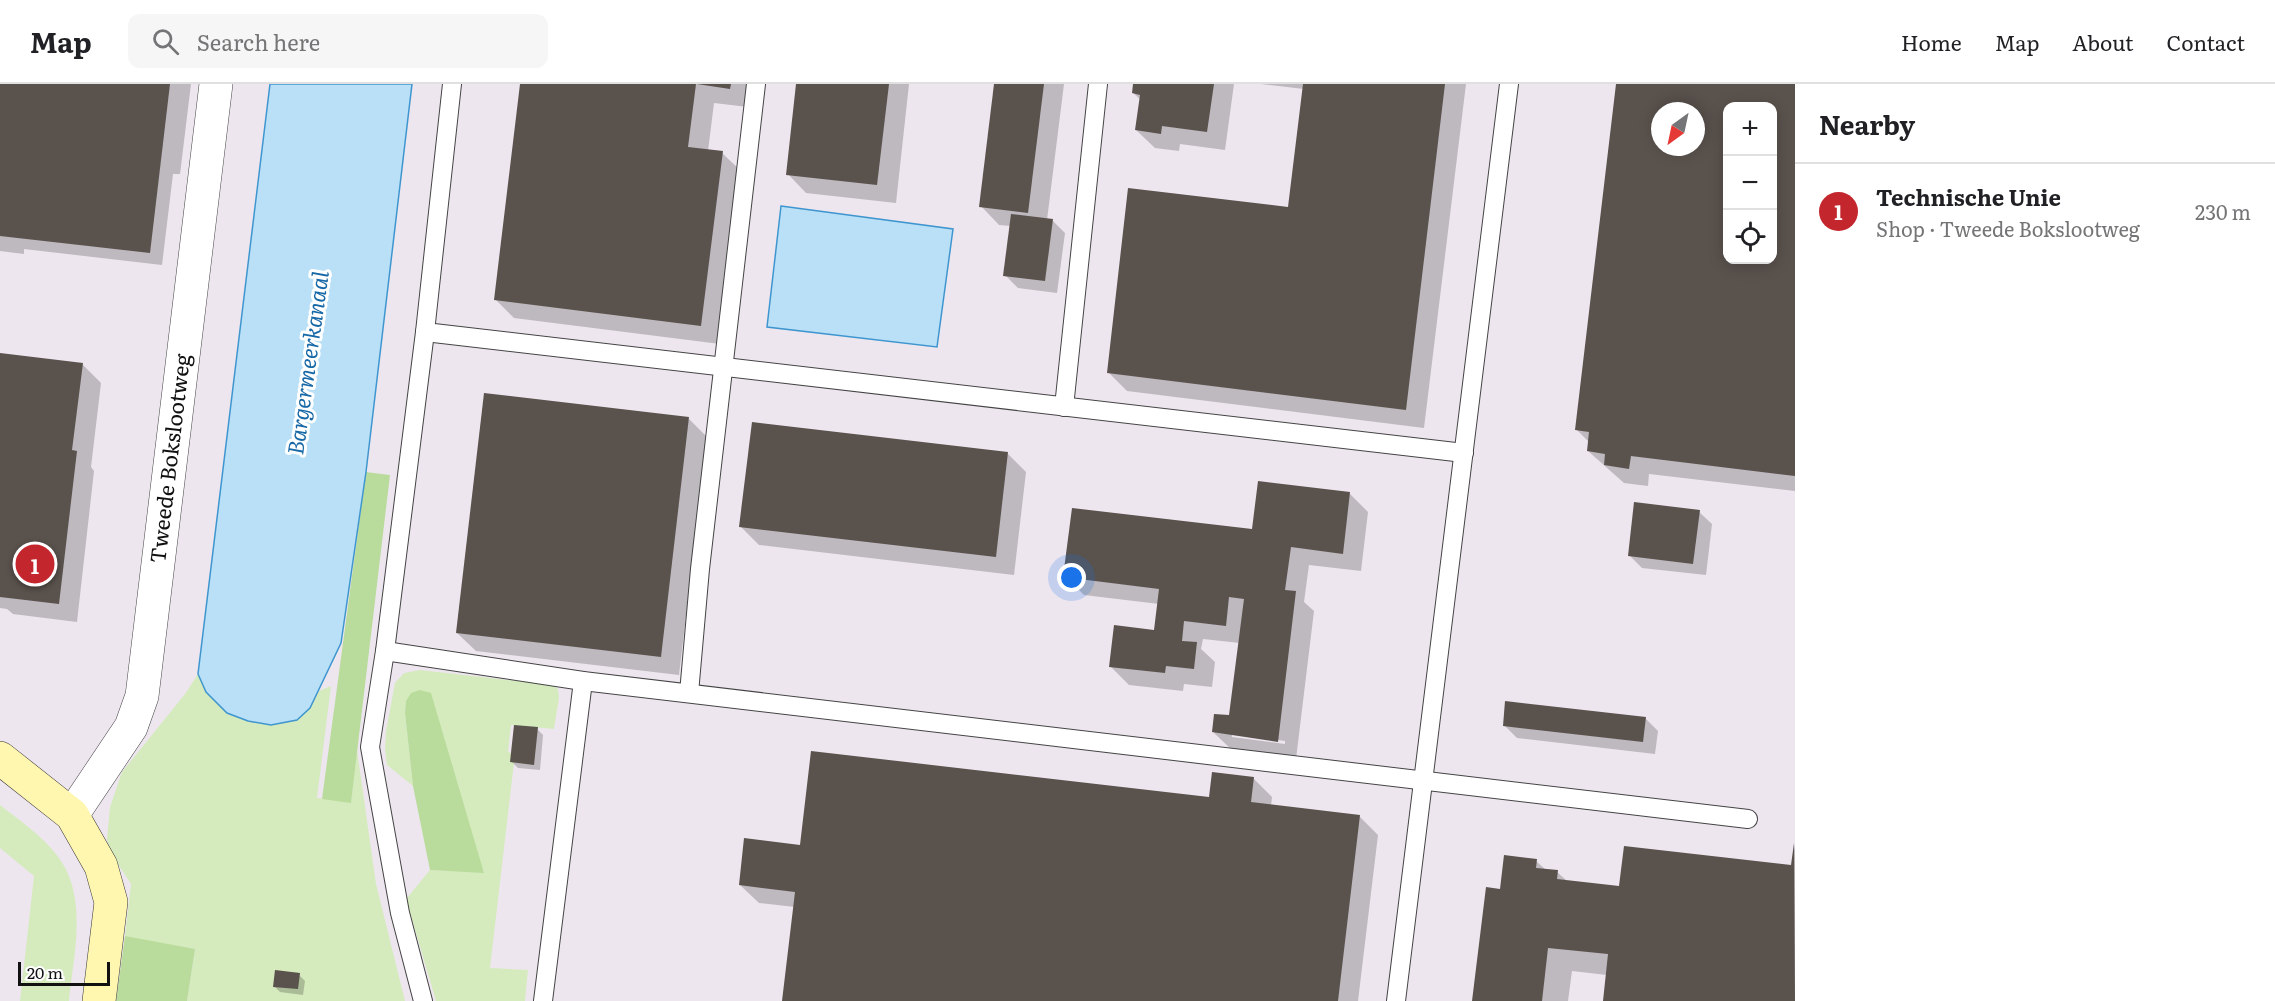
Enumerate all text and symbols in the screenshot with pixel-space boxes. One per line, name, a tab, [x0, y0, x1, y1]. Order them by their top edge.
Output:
search box	[128, 14, 548, 68]
text: Map	[30, 20, 92, 62]
icon: search	[149, 25, 182, 58]
text: Search here	[197, 25, 320, 58]
text: Home	[1901, 26, 1962, 57]
text: Map	[1995, 26, 2039, 57]
text: About	[2072, 26, 2134, 57]
text: Contact	[2167, 26, 2245, 57]
north arrow	[1651, 102, 1705, 156]
map controls	[1723, 102, 1777, 264]
button: +	[1723, 102, 1777, 156]
text: Nearby	[1819, 104, 1915, 143]
button: −	[1723, 156, 1777, 210]
text: Technische Unie	[1876, 180, 2061, 213]
text: 1	[1834, 196, 1843, 226]
text: 230 m	[2195, 196, 2251, 226]
button: locate	[1723, 210, 1777, 264]
text: Shop · Tweede Bokslootweg	[1876, 213, 2140, 243]
water label: Bargermeerkanaal	[277, 268, 336, 457]
street label: Tweede Bokslootweg	[140, 352, 196, 565]
pin: 1	[15, 542, 54, 586]
your location	[1057, 563, 1086, 592]
scale bar	[18, 959, 110, 986]
text: 20 m	[27, 960, 63, 984]

